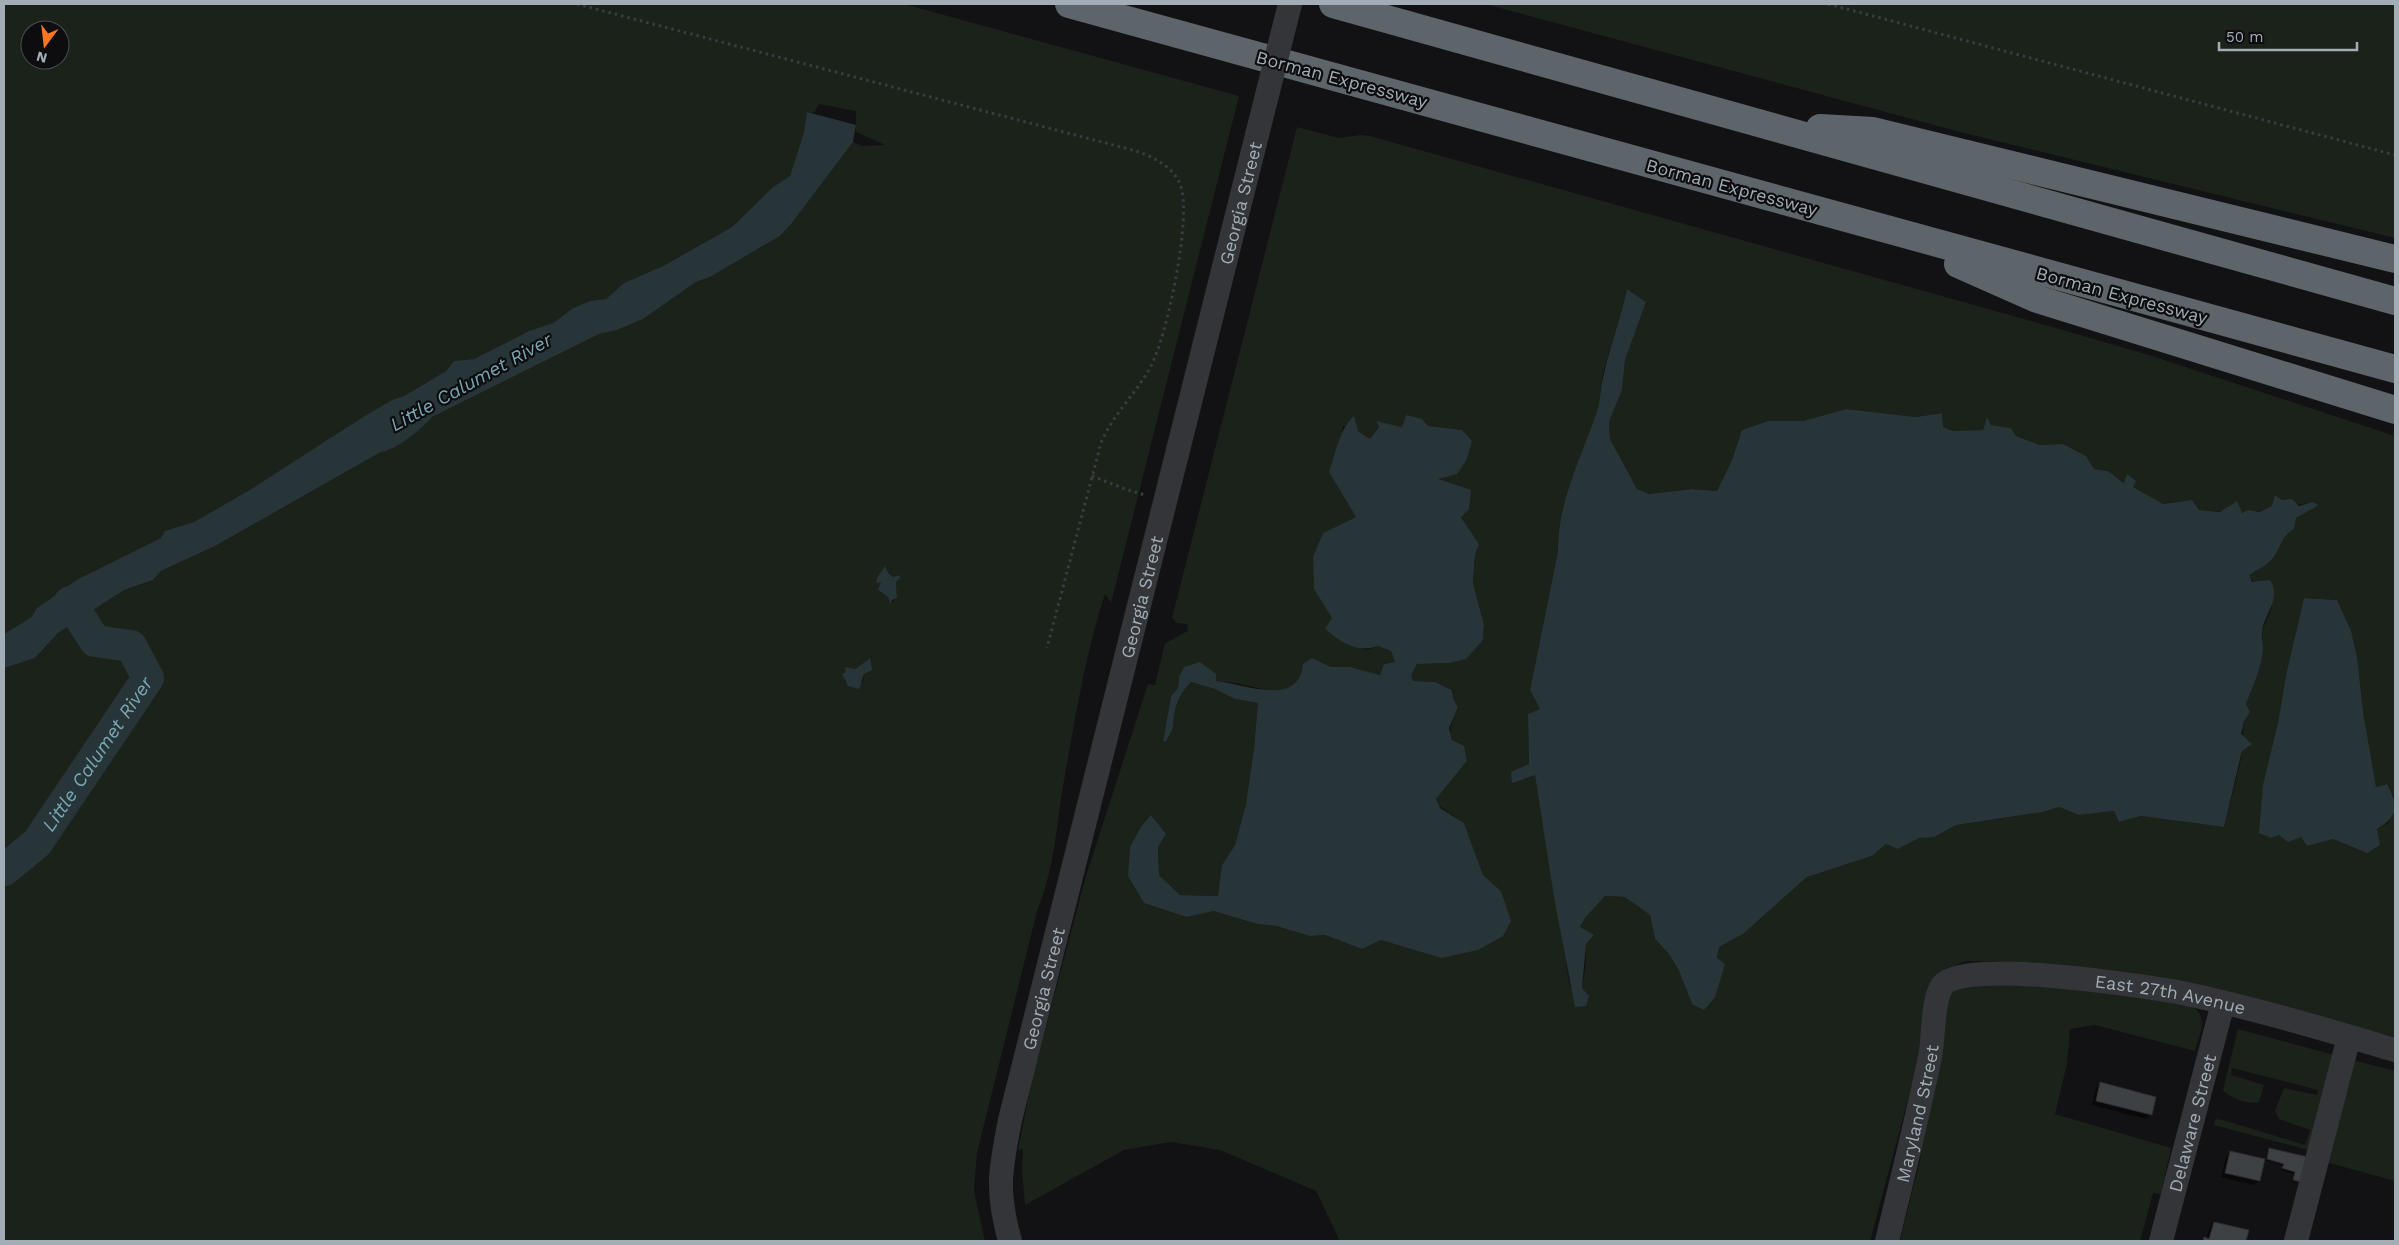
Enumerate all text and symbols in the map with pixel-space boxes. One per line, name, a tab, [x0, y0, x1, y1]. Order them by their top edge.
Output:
north arrow	[20, 20, 70, 70]
scale bar	[2219, 20, 2356, 52]
text: 50 m	[2226, 28, 2263, 46]
street label: Borman Expressway	[1254, 46, 1431, 112]
text: N	[35, 48, 49, 67]
street label: Georgia Street	[1214, 139, 1266, 267]
street label: Borman Expressway	[1644, 154, 1821, 220]
street label: Borman Expressway	[2034, 262, 2211, 328]
water label: Little Calumet River	[386, 328, 556, 436]
street label: Georgia Street	[1116, 533, 1167, 660]
water label: Little Calumet River	[37, 672, 157, 836]
street label: Georgia Street	[1017, 925, 1069, 1052]
street label: East 27th Avenue	[2094, 970, 2248, 1018]
street label: Maryland Street	[1891, 1043, 1942, 1185]
street label: Delaware Street	[2164, 1051, 2220, 1194]

